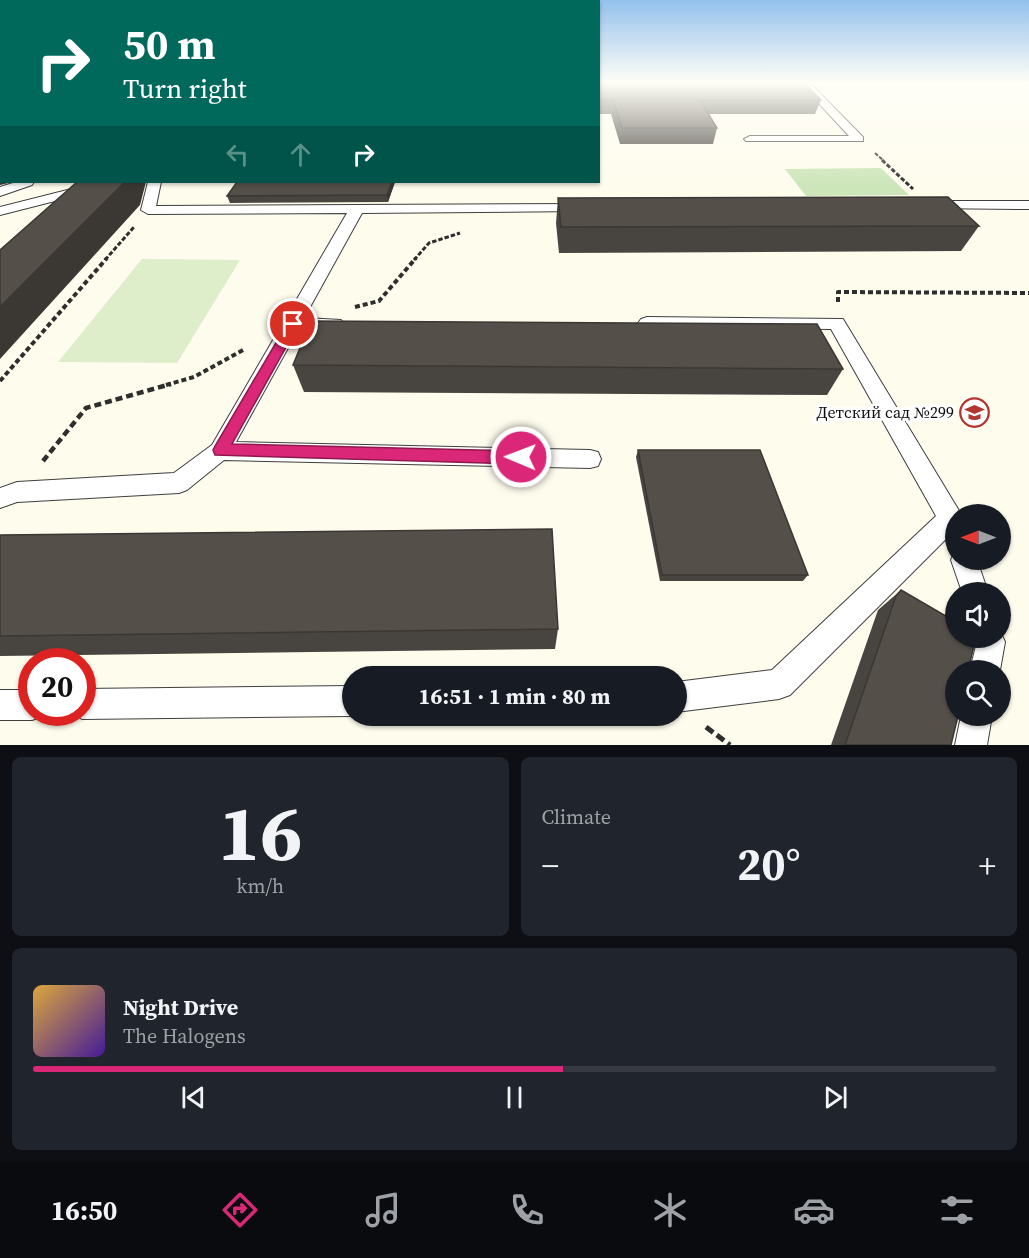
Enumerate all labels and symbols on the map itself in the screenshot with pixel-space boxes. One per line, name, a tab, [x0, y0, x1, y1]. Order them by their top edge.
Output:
pin	[267, 298, 318, 349]
school or university icon: Детский сад №299	[959, 396, 991, 428]
place label: Детский сад №299	[817, 401, 954, 423]
position arrow	[489, 425, 553, 489]
north arrow	[945, 504, 1011, 570]
speed limit sign: 20	[18, 648, 96, 726]

